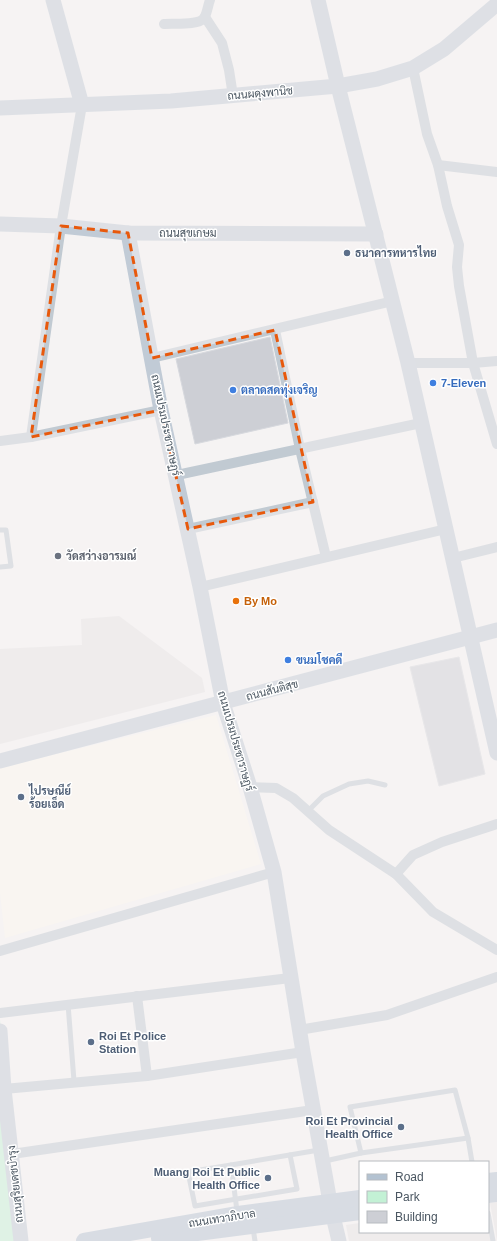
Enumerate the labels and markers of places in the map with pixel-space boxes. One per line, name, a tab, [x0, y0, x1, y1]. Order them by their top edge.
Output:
place label: ธนาคารทหารไทย	[355, 245, 437, 259]
marker: ธนาคารทหารไทย	[342, 248, 352, 258]
place label: 7-Eleven	[441, 377, 487, 389]
marker: 7-Eleven	[428, 378, 438, 388]
place label: ตลาดสดทุ่งเจริญ	[241, 383, 318, 398]
marker: ตลาดสดทุ่งเจริญ	[228, 385, 238, 395]
place label: วัดสว่างอารมณ์	[66, 548, 137, 562]
marker: วัดสว่างอารมณ์	[53, 551, 63, 561]
place label: By Mo	[244, 595, 277, 607]
marker: By Mo	[231, 596, 241, 606]
place label: ขนมโชคดี	[296, 652, 343, 666]
marker: ขนมโชคดี	[283, 655, 293, 665]
place label: ไปรษณีย์ ร้อยเอ็ด	[28, 783, 72, 810]
marker: ไปรษณีย์ ร้อยเอ็ด	[16, 792, 26, 802]
place label: Roi Et Police Station	[99, 1030, 166, 1055]
marker: Roi Et Police Station	[86, 1037, 96, 1047]
place label: Roi Et Provincial Health Office	[306, 1115, 393, 1140]
marker: Roi Et Provincial Health Office	[396, 1122, 406, 1132]
place label: Muang Roi Et Public Health Office	[154, 1166, 260, 1191]
marker: Muang Roi Et Public Health Office	[263, 1173, 273, 1183]

